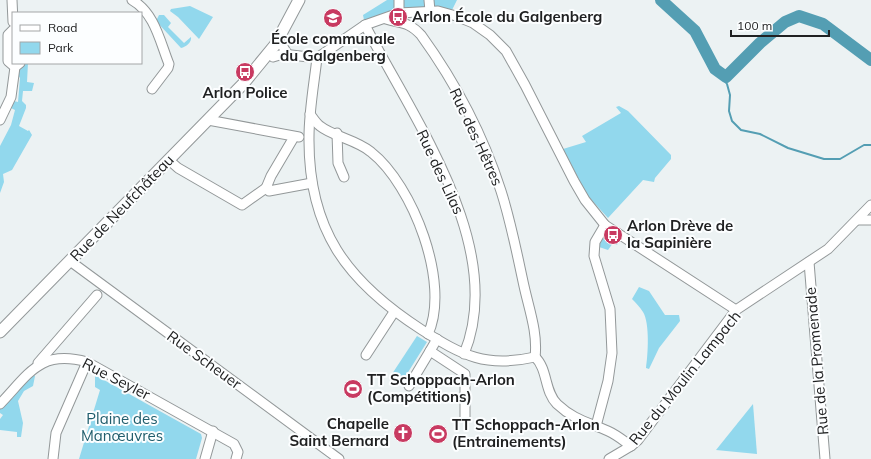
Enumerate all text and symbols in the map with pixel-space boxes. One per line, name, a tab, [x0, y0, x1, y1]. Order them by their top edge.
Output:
bus stop icon: Arlon École du Galgenberg	[387, 6, 409, 28]
school or university icon: École communale du Galgenberg	[322, 7, 344, 29]
place label: Arlon École du Galgenberg	[412, 7, 602, 26]
legend	[12, 12, 142, 64]
scale bar	[731, 12, 829, 38]
text: 100 m	[737, 18, 772, 33]
text: Road	[48, 20, 77, 35]
place label: École communale du Galgenberg	[271, 29, 395, 65]
text: Park	[48, 40, 74, 55]
bus stop icon: Arlon Police	[234, 61, 256, 83]
place label: Arlon Police	[202, 83, 288, 102]
street label: Rue des Hêtres	[446, 85, 507, 189]
street label: Rue des Lilas	[413, 126, 468, 217]
street label: Rue de Neufchâteau	[66, 150, 178, 265]
place label: Arlon Drève de la Sapinière	[627, 216, 733, 252]
bus stop icon: Arlon Drève de la Sapinière	[602, 224, 624, 246]
street label: Rue de la Promenade	[801, 286, 832, 436]
street label: Rue du Moulin Lampach	[625, 307, 745, 449]
street label: Rue Scheuer	[163, 326, 246, 393]
street label: Rue Seyler	[79, 353, 154, 404]
place label: TT Schoppach-Arlon (Compétitions)	[367, 370, 515, 406]
sports icon: TT Schoppach-Arlon (Compétitions)	[342, 378, 364, 400]
park label: Plaine des Manœuvres	[81, 409, 163, 445]
place label: Chapelle Saint Bernard	[289, 414, 389, 450]
place label: TT Schoppach-Arlon (Entrainements)	[452, 415, 600, 451]
church icon: Chapelle Saint Bernard	[392, 422, 414, 444]
sports icon: TT Schoppach-Arlon (Entrainements)	[427, 423, 449, 445]

